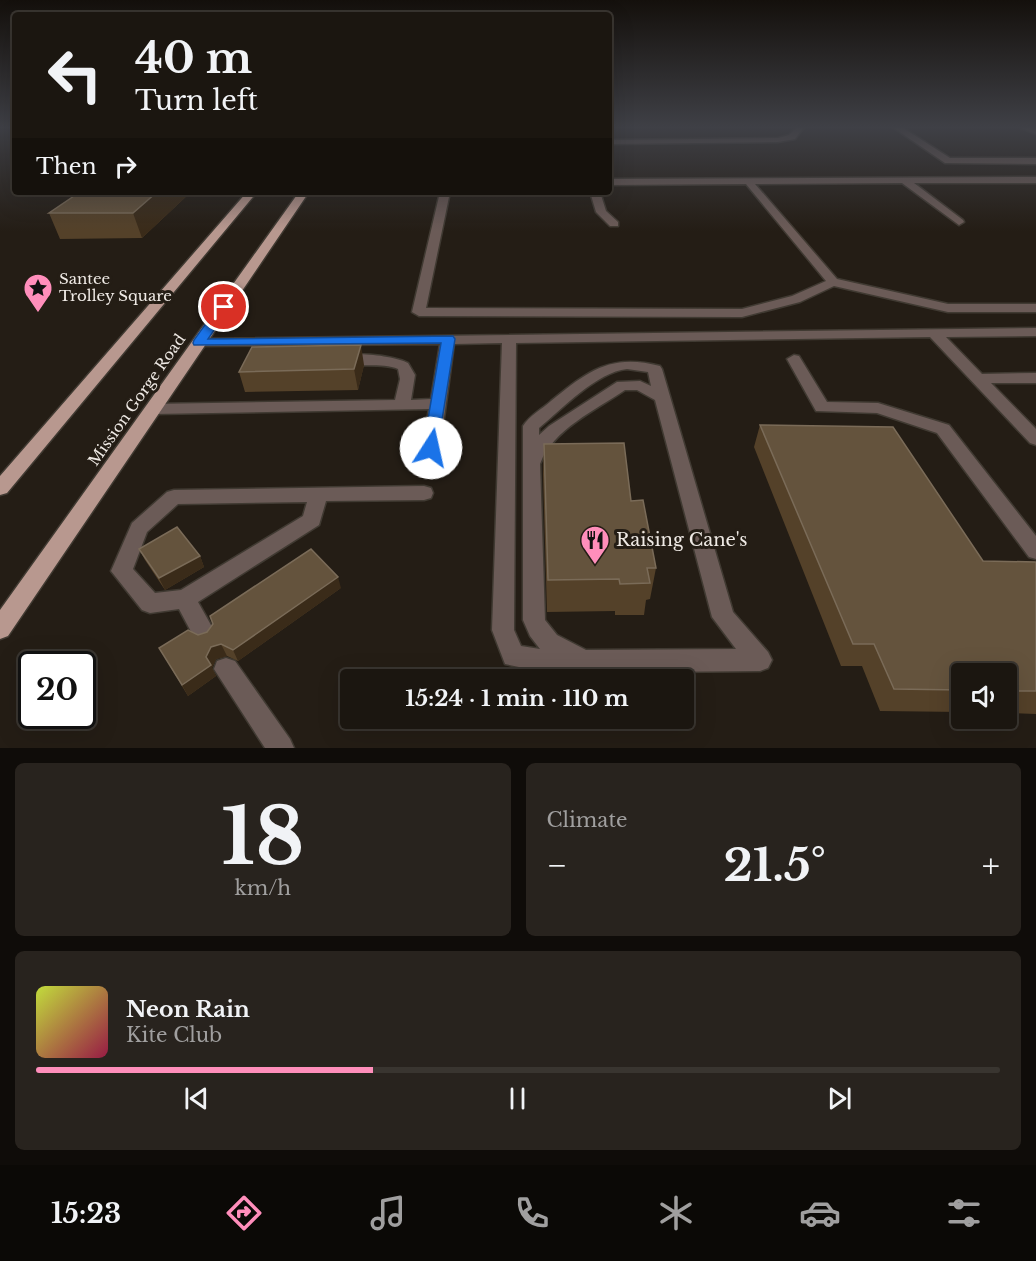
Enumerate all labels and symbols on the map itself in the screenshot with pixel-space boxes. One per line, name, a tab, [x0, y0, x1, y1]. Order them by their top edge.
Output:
place label: Santee Trolley Square	[59, 269, 172, 305]
place icon: Santee Trolley Square	[22, 272, 54, 314]
pin	[198, 281, 249, 332]
street label: Mission Gorge Road	[84, 330, 189, 469]
position arrow	[399, 416, 463, 480]
restaurant icon: Raising Cane's	[579, 524, 611, 566]
place label: Raising Cane's	[616, 529, 747, 551]
speed limit sign: 20	[18, 651, 96, 729]

